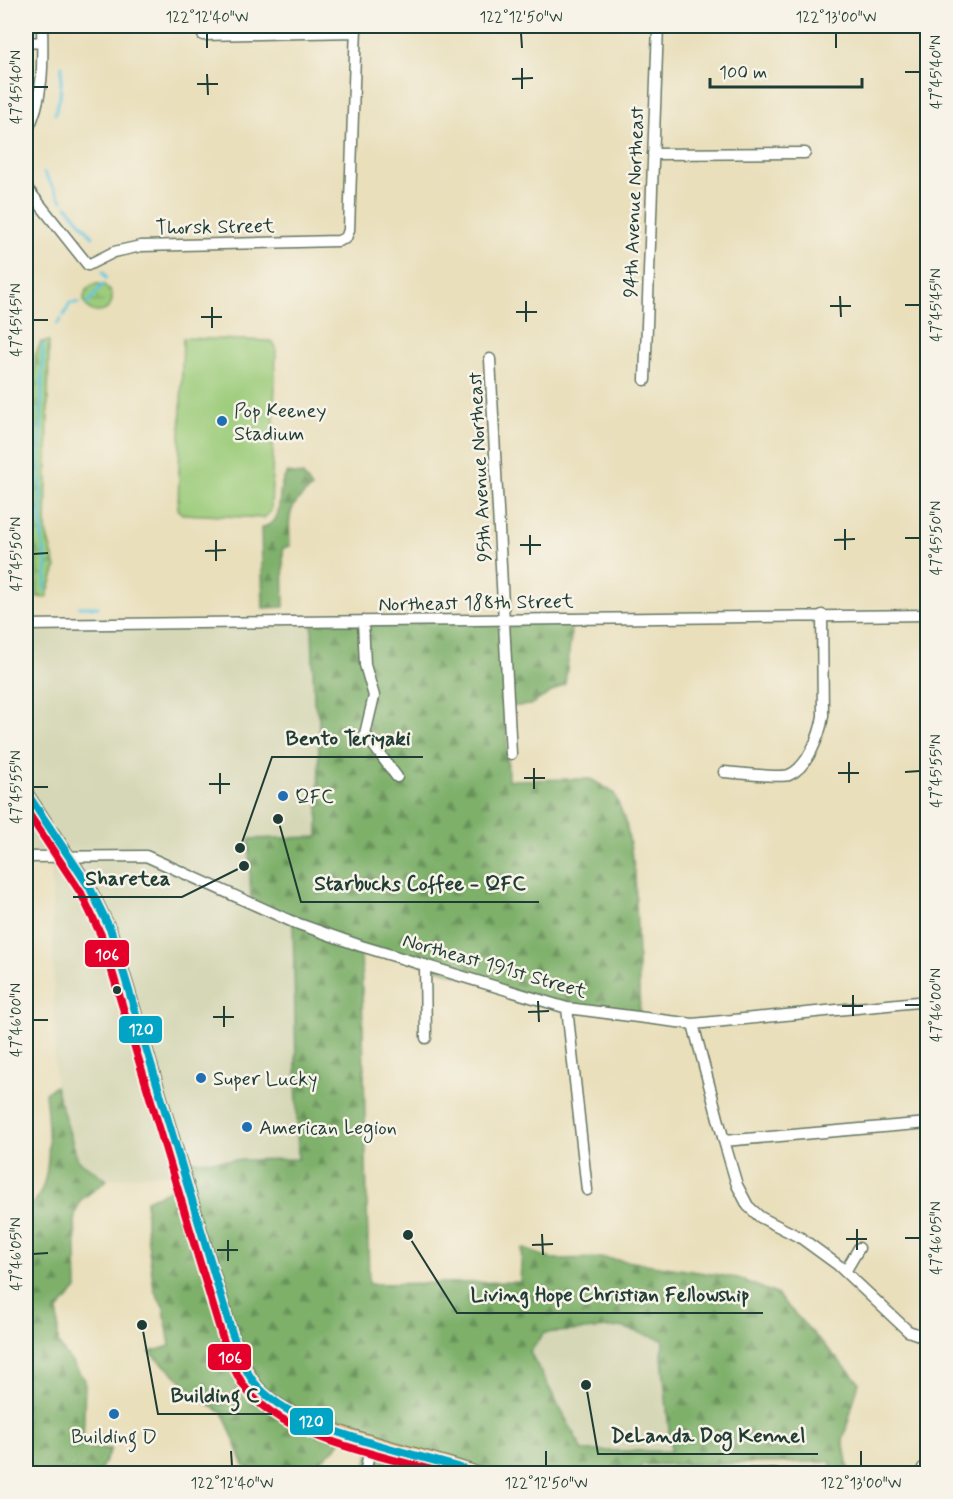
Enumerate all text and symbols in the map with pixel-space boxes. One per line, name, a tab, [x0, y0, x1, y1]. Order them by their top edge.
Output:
text: 122°12'40"W	[166, 8, 248, 28]
text: 122°12'50"W	[479, 8, 563, 28]
text: 122°13'00"W	[796, 8, 876, 28]
text: 47°45'40"N	[927, 35, 947, 109]
text: 47°45'40"N	[7, 50, 27, 124]
scale bar	[710, 51, 862, 89]
text: 100 m	[719, 61, 767, 85]
street label: 94th Avenue Northeast	[618, 106, 651, 298]
street label: Thorsk Street	[155, 213, 275, 242]
text: 47°45'45"N	[927, 268, 947, 342]
text: 47°45'45"N	[7, 283, 27, 357]
street label: 95th Avenue Northeast	[462, 371, 499, 563]
place label: Pop Keeney Stadium	[234, 398, 326, 448]
marker: Pop Keeney Stadium	[215, 414, 229, 428]
text: 47°45'50"N	[927, 501, 947, 575]
text: 47°45'50"N	[7, 517, 27, 591]
street label: Northeast 188th Street	[378, 588, 574, 619]
callout: Bento Teriyaki	[272, 718, 423, 757]
text: Bento Teriyaki	[285, 725, 411, 753]
text: 47°45'55"N	[927, 734, 947, 808]
text: 47°45'55"N	[7, 750, 27, 824]
place label: QFC	[295, 784, 334, 811]
marker: QFC	[276, 789, 290, 803]
callout: Sharetea	[73, 858, 182, 897]
callout: Starbucks Coffee - QFC	[301, 863, 539, 902]
text: Sharetea	[85, 865, 171, 893]
text: Starbucks Coffee - QFC	[314, 870, 526, 898]
street label: Northeast 191st Street	[399, 927, 590, 1006]
line badge: 106	[84, 939, 130, 968]
text: 106	[95, 945, 119, 966]
text: 47°46'00"N	[927, 968, 947, 1042]
text: 47°46'00"N	[7, 983, 27, 1057]
unlabelled marker	[111, 984, 123, 996]
line badge: 120	[118, 1015, 163, 1044]
text: 120	[128, 1020, 154, 1041]
place label: Super Lucky	[213, 1066, 318, 1093]
marker: Super Lucky	[194, 1071, 208, 1085]
place label: American Legion	[259, 1115, 397, 1143]
marker: American Legion	[240, 1120, 254, 1134]
text: 47°46'05"N	[927, 1201, 947, 1275]
text: 47°46'05"N	[7, 1217, 27, 1291]
callout: Living Hope Christian Fellowship	[457, 1274, 763, 1313]
text: Living Hope Christian Fellowship	[470, 1281, 750, 1309]
line badge: 106	[207, 1343, 252, 1371]
text: 106	[218, 1348, 242, 1369]
callout: Building C	[158, 1375, 272, 1414]
text: Building C	[171, 1382, 260, 1412]
marker: Building D	[107, 1407, 121, 1421]
line badge: 120	[289, 1407, 334, 1436]
text: 120	[298, 1412, 324, 1433]
callout: DeLanda Dog Kennel	[598, 1415, 818, 1454]
text: DeLanda Dog Kennel	[611, 1422, 805, 1452]
place label: Building D	[71, 1424, 157, 1453]
text: 122°12'40"W	[191, 1474, 273, 1494]
text: 122°12'50"W	[504, 1474, 588, 1494]
text: 122°13'00"W	[821, 1474, 901, 1494]

